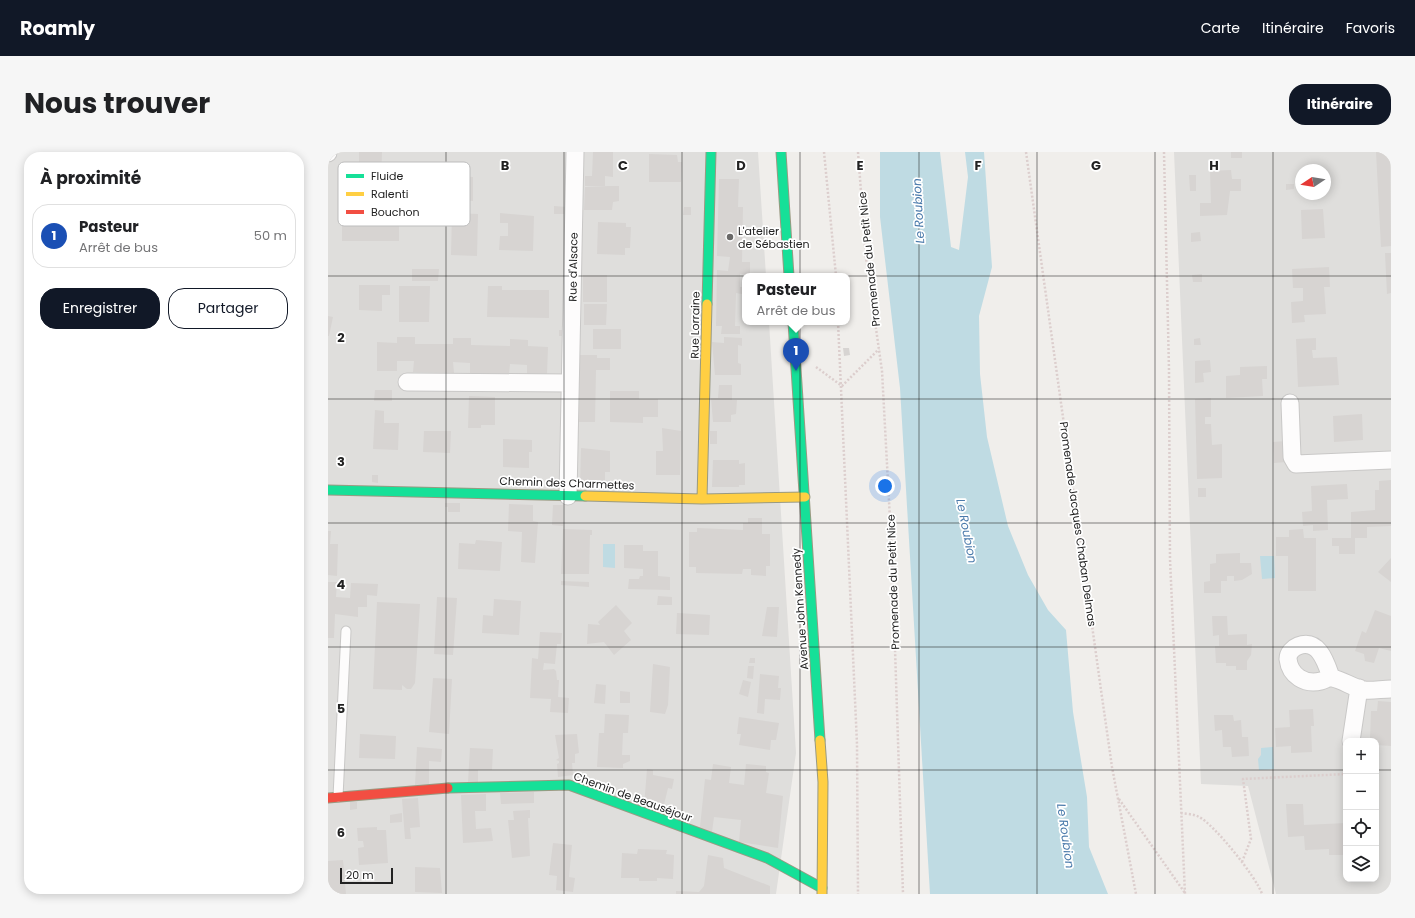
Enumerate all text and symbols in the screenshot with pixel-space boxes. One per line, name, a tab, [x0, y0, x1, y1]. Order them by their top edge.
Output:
text: Roamly	[20, 15, 95, 42]
text: Carte	[1201, 18, 1240, 38]
text: Itinéraire	[1262, 18, 1324, 38]
text: Favoris	[1346, 18, 1395, 38]
text: Nous trouver	[24, 84, 210, 123]
button: Itinéraire	[1289, 84, 1391, 125]
text: B	[501, 156, 510, 175]
text: C	[618, 156, 628, 175]
text: D	[736, 156, 746, 175]
text: E	[856, 156, 864, 175]
text: F	[974, 156, 982, 175]
text: G	[1091, 156, 1101, 175]
text: H	[1209, 156, 1219, 175]
legend	[338, 162, 470, 226]
north arrow	[1295, 164, 1331, 200]
text: À proximité	[40, 166, 141, 190]
text: Fluide	[371, 168, 403, 184]
water label: Le Roubion	[908, 178, 928, 244]
text: Ralenti	[371, 186, 409, 202]
street label: Promenade du Petit Nice	[854, 191, 884, 327]
text: Bouchon	[371, 204, 420, 220]
text: Pasteur	[79, 216, 139, 237]
place label: L'atelier de Sébastien	[738, 223, 810, 252]
text: 1	[52, 226, 56, 245]
text: 50 m	[254, 226, 287, 245]
street label: Rue d'Alsace	[564, 232, 582, 302]
marker: L'atelier de Sébastien	[725, 232, 735, 242]
text: Arrêt de bus	[79, 238, 158, 257]
popup	[742, 273, 850, 325]
text: Pasteur	[757, 279, 816, 300]
button: Enregistrer	[40, 288, 160, 329]
button: Partager	[168, 288, 288, 329]
street label: Rue Lorraine	[686, 291, 704, 359]
text: Arrêt de bus	[757, 301, 835, 320]
text: 2	[337, 328, 345, 347]
pin: 1	[783, 338, 809, 371]
street label: Promenade Jacques Chaban Delmas	[1056, 420, 1100, 628]
text: 3	[337, 452, 345, 471]
street label: Chemin des Charmettes	[499, 473, 635, 493]
your location	[875, 476, 895, 496]
water label: Le Roubion	[952, 497, 982, 565]
street label: Promenade du Petit Nice	[883, 514, 903, 650]
street label: Avenue John Kennedy	[788, 547, 812, 670]
text: 4	[337, 575, 346, 594]
text: 5	[337, 699, 345, 718]
map controls	[1343, 738, 1379, 882]
button: +	[1343, 738, 1379, 774]
street label: Chemin de Beauséjour	[571, 768, 695, 826]
button: −	[1343, 774, 1379, 810]
water label: Le Roubion	[1053, 802, 1079, 870]
button: locate	[1343, 810, 1379, 846]
text: 6	[337, 823, 345, 842]
button: layers	[1343, 846, 1379, 882]
scale bar	[340, 866, 393, 885]
text: 20 m	[346, 867, 374, 883]

